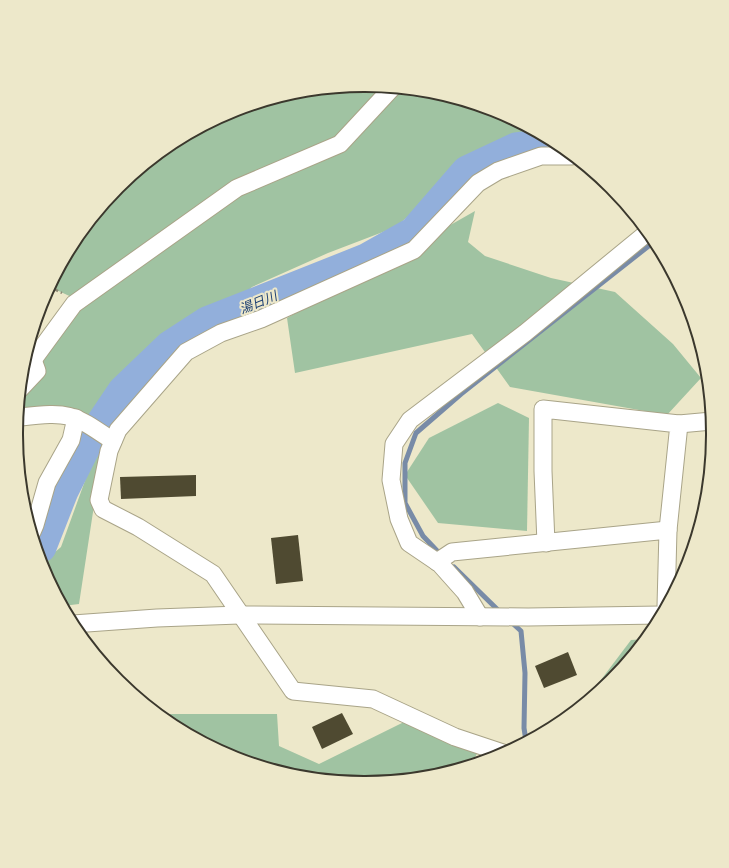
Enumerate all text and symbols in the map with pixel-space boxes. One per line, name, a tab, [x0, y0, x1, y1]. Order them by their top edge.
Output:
water label: 湯日川	[237, 287, 281, 317]

